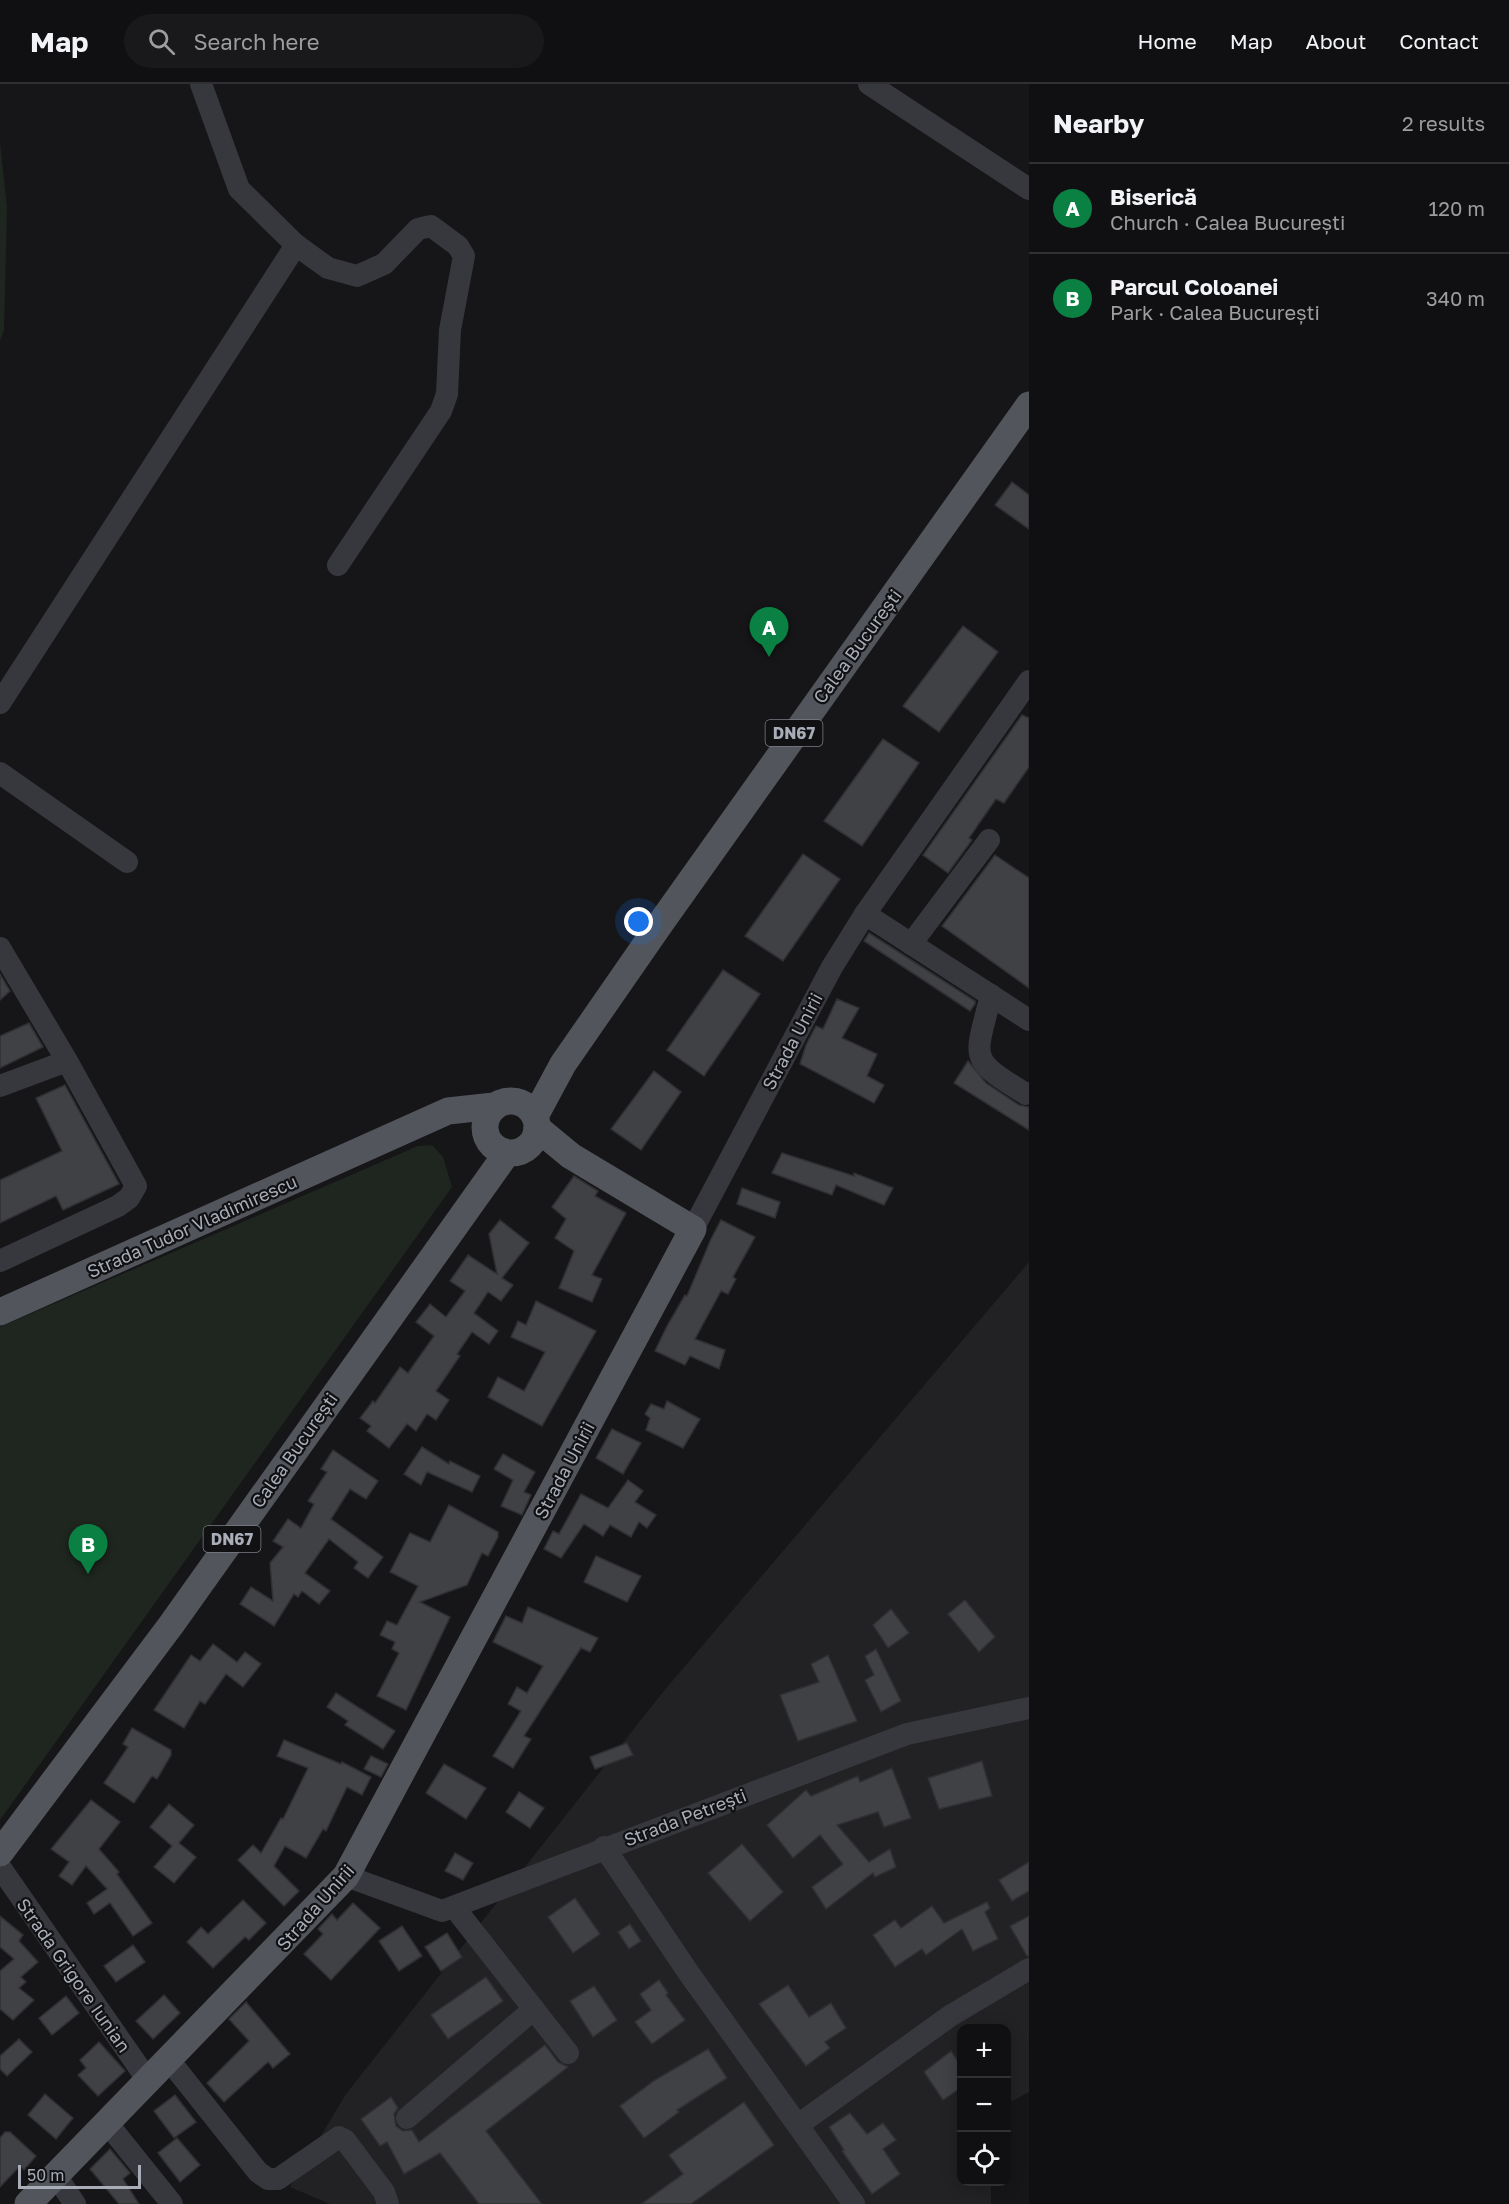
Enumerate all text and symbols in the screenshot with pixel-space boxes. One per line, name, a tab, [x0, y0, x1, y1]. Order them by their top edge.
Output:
search box	[124, 14, 544, 68]
text: Map	[30, 25, 88, 58]
icon: search	[145, 25, 178, 58]
text: Search here	[193, 28, 319, 55]
text: Home	[1137, 28, 1197, 54]
text: Map	[1230, 28, 1273, 54]
text: About	[1306, 28, 1366, 54]
text: Contact	[1399, 28, 1479, 54]
text: Nearby	[1053, 108, 1144, 139]
text: 2 results	[1402, 111, 1485, 135]
text: Biserică	[1110, 183, 1197, 210]
text: A	[1065, 196, 1080, 220]
text: 120 m	[1429, 196, 1485, 220]
text: Church · Calea București	[1110, 210, 1345, 234]
text: Parcul Coloanei	[1110, 273, 1278, 300]
text: B	[1065, 286, 1080, 310]
text: 340 m	[1426, 286, 1485, 310]
text: Park · Calea București	[1110, 300, 1320, 324]
street label: Calea București	[808, 585, 906, 707]
pin: A	[750, 608, 788, 657]
road number: DN67	[766, 720, 822, 746]
your location	[624, 907, 653, 936]
street label: Strada Unirii	[757, 989, 827, 1093]
street label: Strada Tudor Vladimirescu	[84, 1170, 300, 1282]
street label: Calea București	[246, 1388, 342, 1512]
street label: Strada Unirii	[529, 1418, 599, 1522]
pin: B	[68, 1524, 107, 1574]
road number: DN67	[204, 1526, 260, 1552]
street label: Strada Petrești	[621, 1784, 749, 1850]
street label: Strada Unirii	[272, 1859, 358, 1955]
street label: Strada Grigore Iunian	[13, 1894, 135, 2056]
map controls	[957, 2024, 1011, 2186]
button: +	[957, 2024, 1011, 2078]
button: −	[957, 2078, 1011, 2132]
button: locate	[957, 2132, 1011, 2186]
scale bar	[18, 2162, 141, 2190]
text: 50 m	[27, 2165, 64, 2185]

